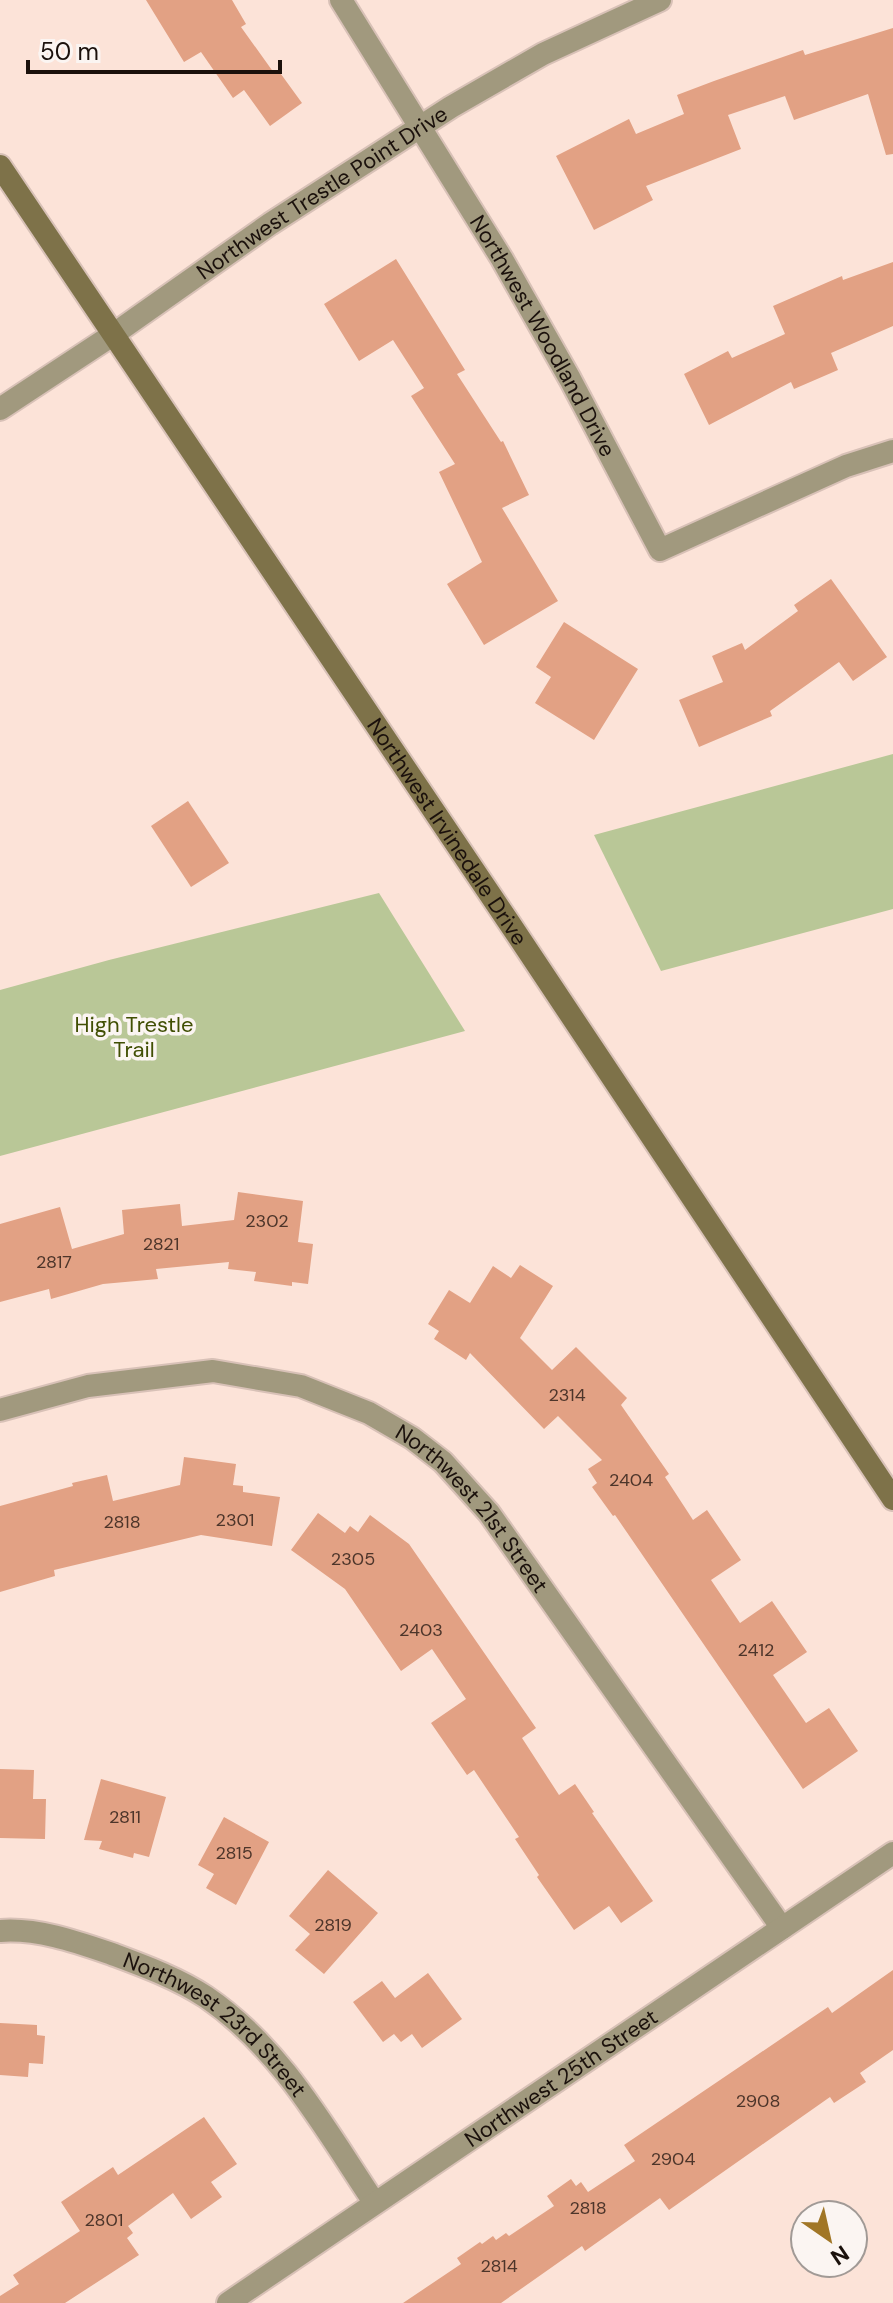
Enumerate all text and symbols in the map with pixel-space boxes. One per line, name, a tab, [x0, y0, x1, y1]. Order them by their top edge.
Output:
scale bar	[28, 24, 280, 74]
text: 50 m	[40, 36, 99, 67]
street label: Northwest Trestle Point Drive	[191, 99, 453, 286]
street label: Northwest Woodland Drive	[464, 209, 623, 461]
street label: Northwest Irvinedale Drive	[361, 712, 535, 951]
park label: High Trestle Trail	[75, 1010, 193, 1064]
house number: 2302	[245, 1209, 289, 1233]
house number: 2821	[143, 1232, 179, 1256]
house number: 2817	[36, 1250, 72, 1274]
house number: 2314	[548, 1383, 586, 1407]
street label: Northwest 21st Street	[390, 1417, 555, 1598]
house number: 2404	[609, 1468, 653, 1492]
house number: 2301	[216, 1508, 254, 1532]
house number: 2818	[103, 1510, 141, 1534]
house number: 2305	[331, 1547, 375, 1571]
house number: 2403	[399, 1618, 443, 1642]
house number: 2412	[738, 1638, 774, 1662]
house number: 2811	[109, 1805, 141, 1829]
house number: 2815	[215, 1841, 253, 1865]
house number: 2819	[314, 1913, 352, 1937]
street label: Northwest 23rd Street	[119, 1945, 313, 2103]
street label: Northwest 25th Street	[459, 2002, 663, 2153]
house number: 2908	[736, 2089, 780, 2113]
house number: 2904	[651, 2147, 695, 2171]
house number: 2818	[569, 2196, 607, 2220]
north arrow	[789, 2199, 869, 2279]
house number: 2801	[85, 2208, 123, 2232]
text: N	[825, 2239, 855, 2272]
house number: 2814	[480, 2254, 518, 2278]

